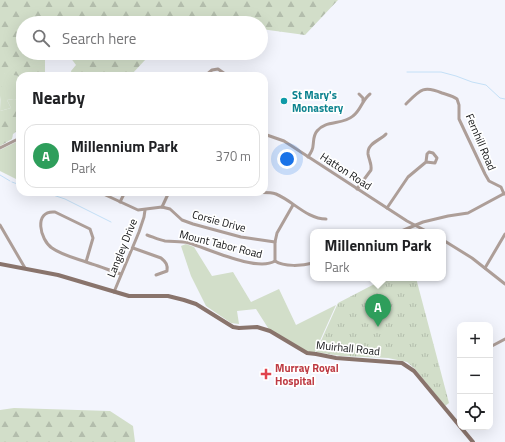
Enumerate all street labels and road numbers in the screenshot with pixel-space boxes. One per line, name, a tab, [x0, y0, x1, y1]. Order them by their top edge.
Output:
street label: Fernhill Road	[462, 111, 500, 173]
street label: Hatton Road	[317, 148, 375, 194]
street label: Corsie Drive	[190, 206, 248, 236]
street label: Langley Drive	[103, 216, 141, 280]
street label: Mount Tabor Road	[178, 226, 264, 262]
street label: Muirhall Road	[315, 337, 381, 359]

